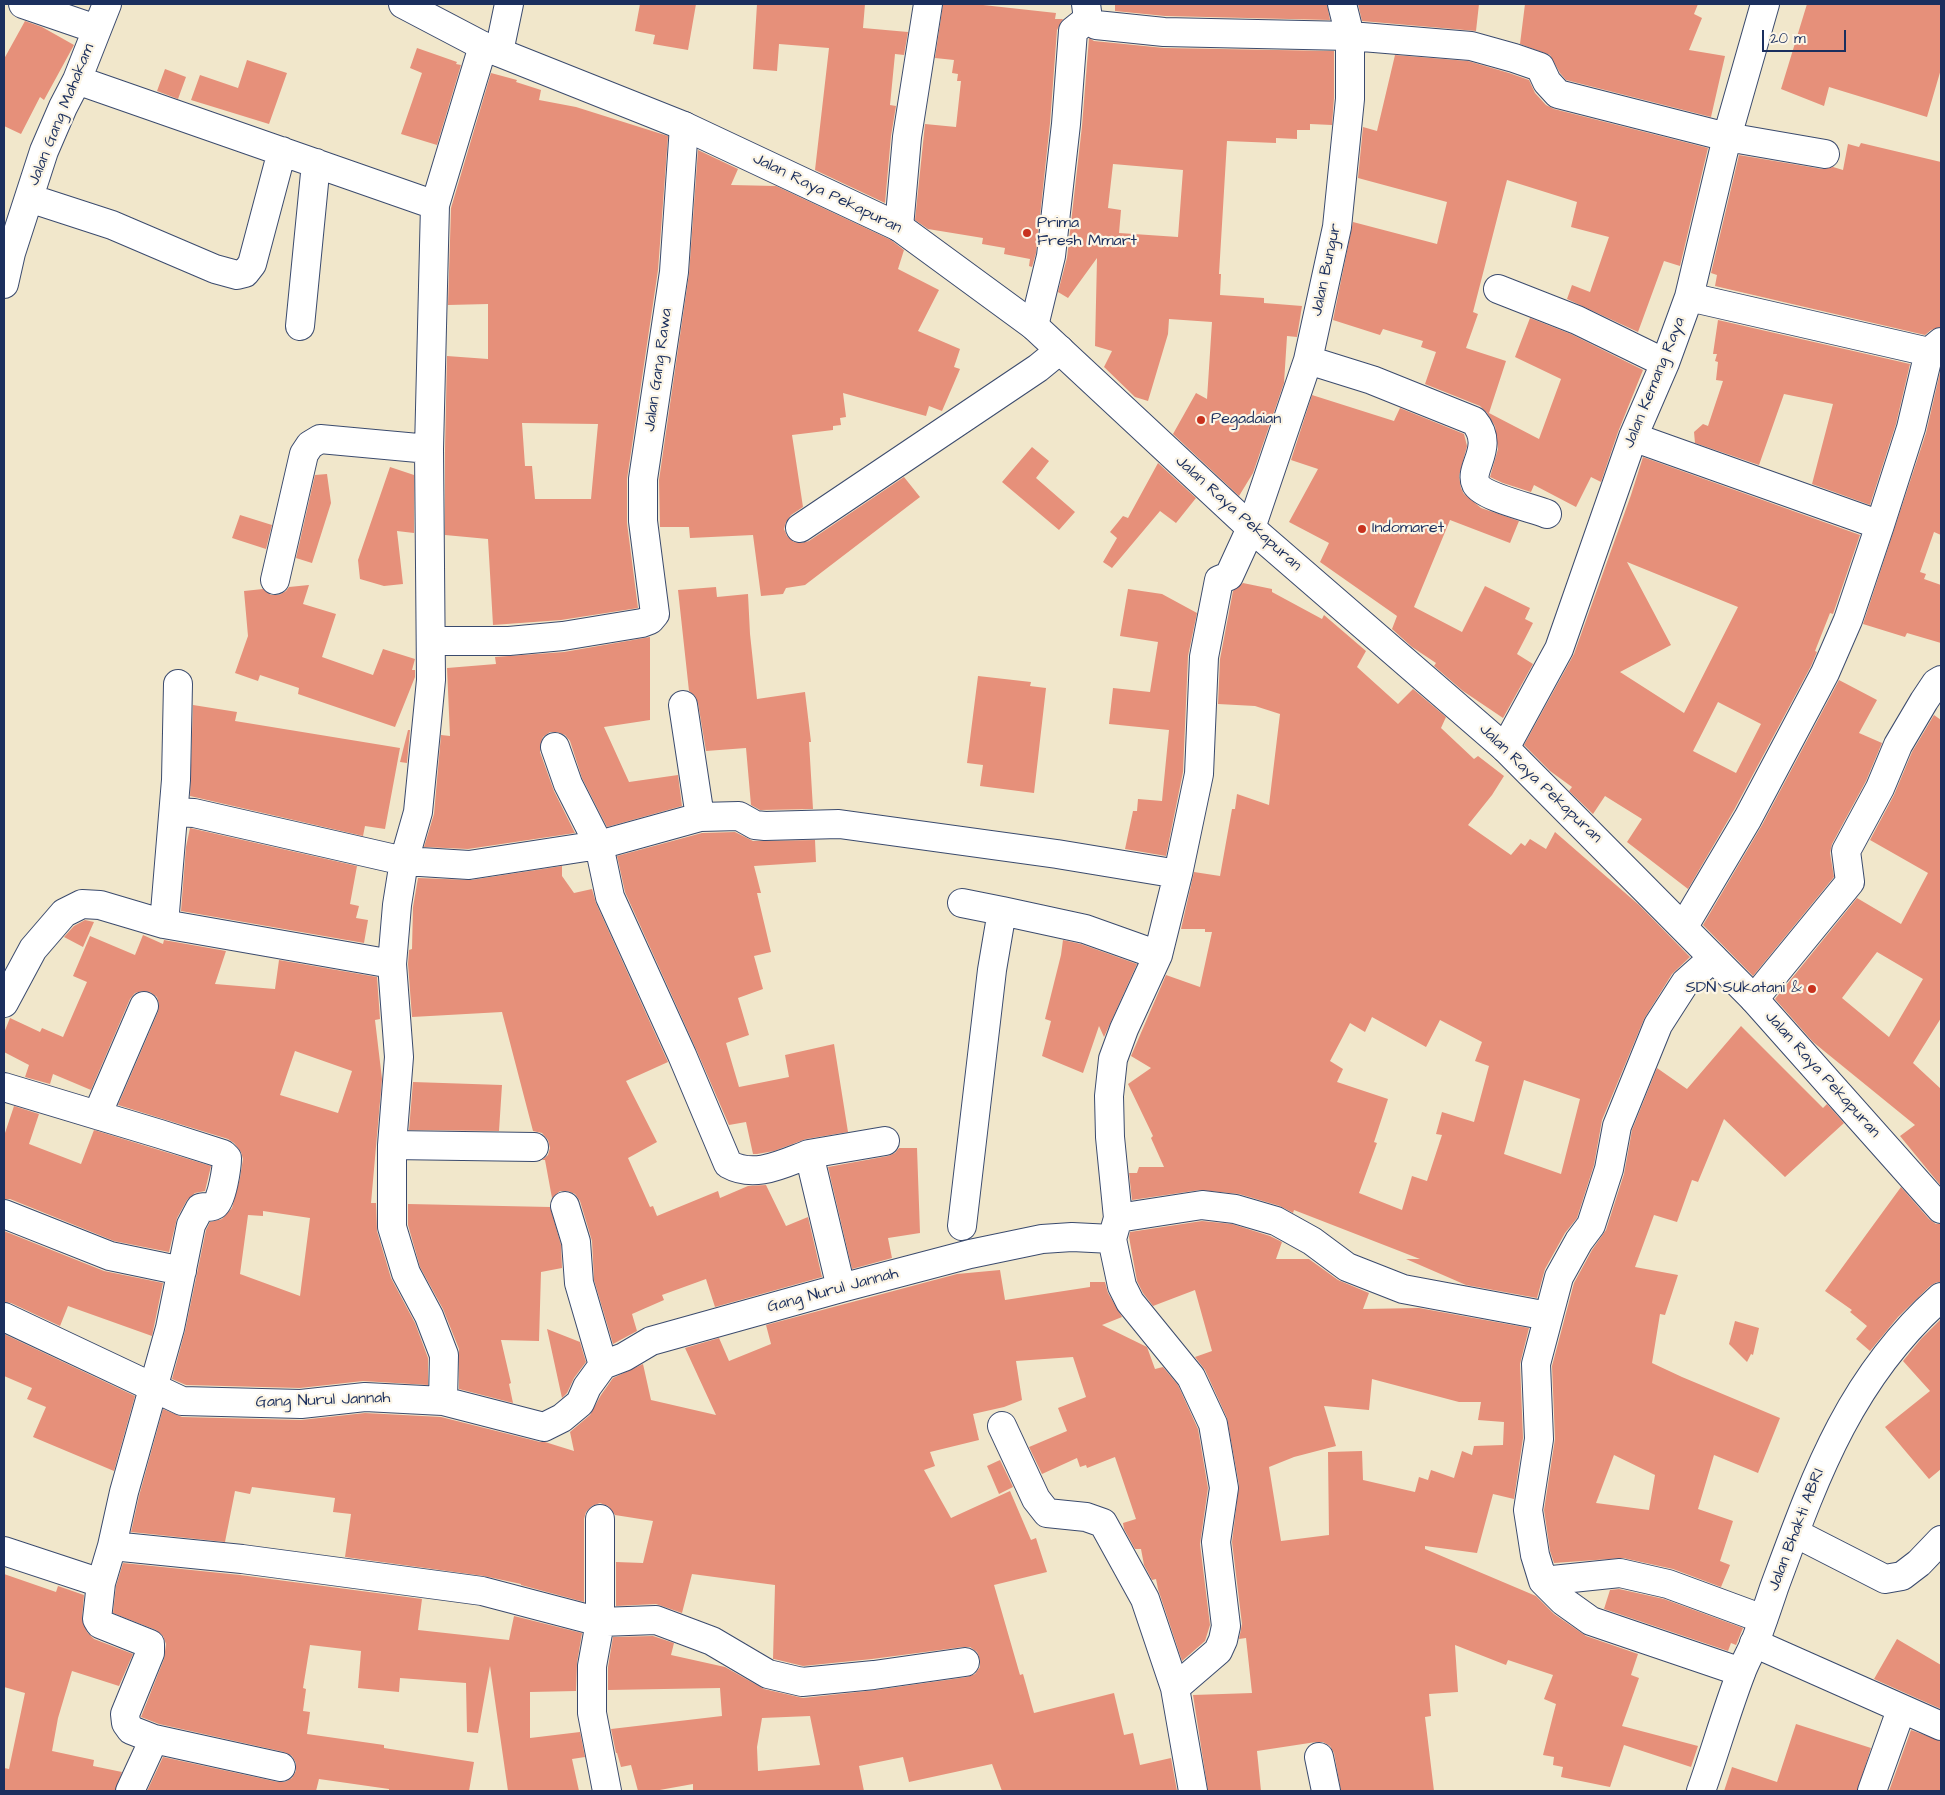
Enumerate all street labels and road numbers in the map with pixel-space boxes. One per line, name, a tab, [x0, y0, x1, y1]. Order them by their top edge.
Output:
street label: Jalan Gang Mahakam	[25, 41, 99, 189]
street label: Jalan Raya Pekapuran	[749, 150, 905, 238]
street label: Jalan Bungur	[1308, 222, 1346, 318]
street label: Jalan Gang Rawa	[641, 307, 677, 433]
street label: Jalan Kemang Raya	[1620, 315, 1690, 451]
street label: Jalan Raya Pekapuran	[1171, 452, 1305, 576]
street label: Jalan Raya Pekapuran	[1475, 720, 1605, 848]
street label: Jalan Raya Pekapuran	[1760, 1008, 1884, 1142]
street label: Gang Nurul Jannah	[766, 1264, 900, 1318]
street label: Gang Nurul Jannah	[255, 1389, 391, 1413]
street label: Jalan Bhakti ABRI	[1765, 1466, 1829, 1594]

